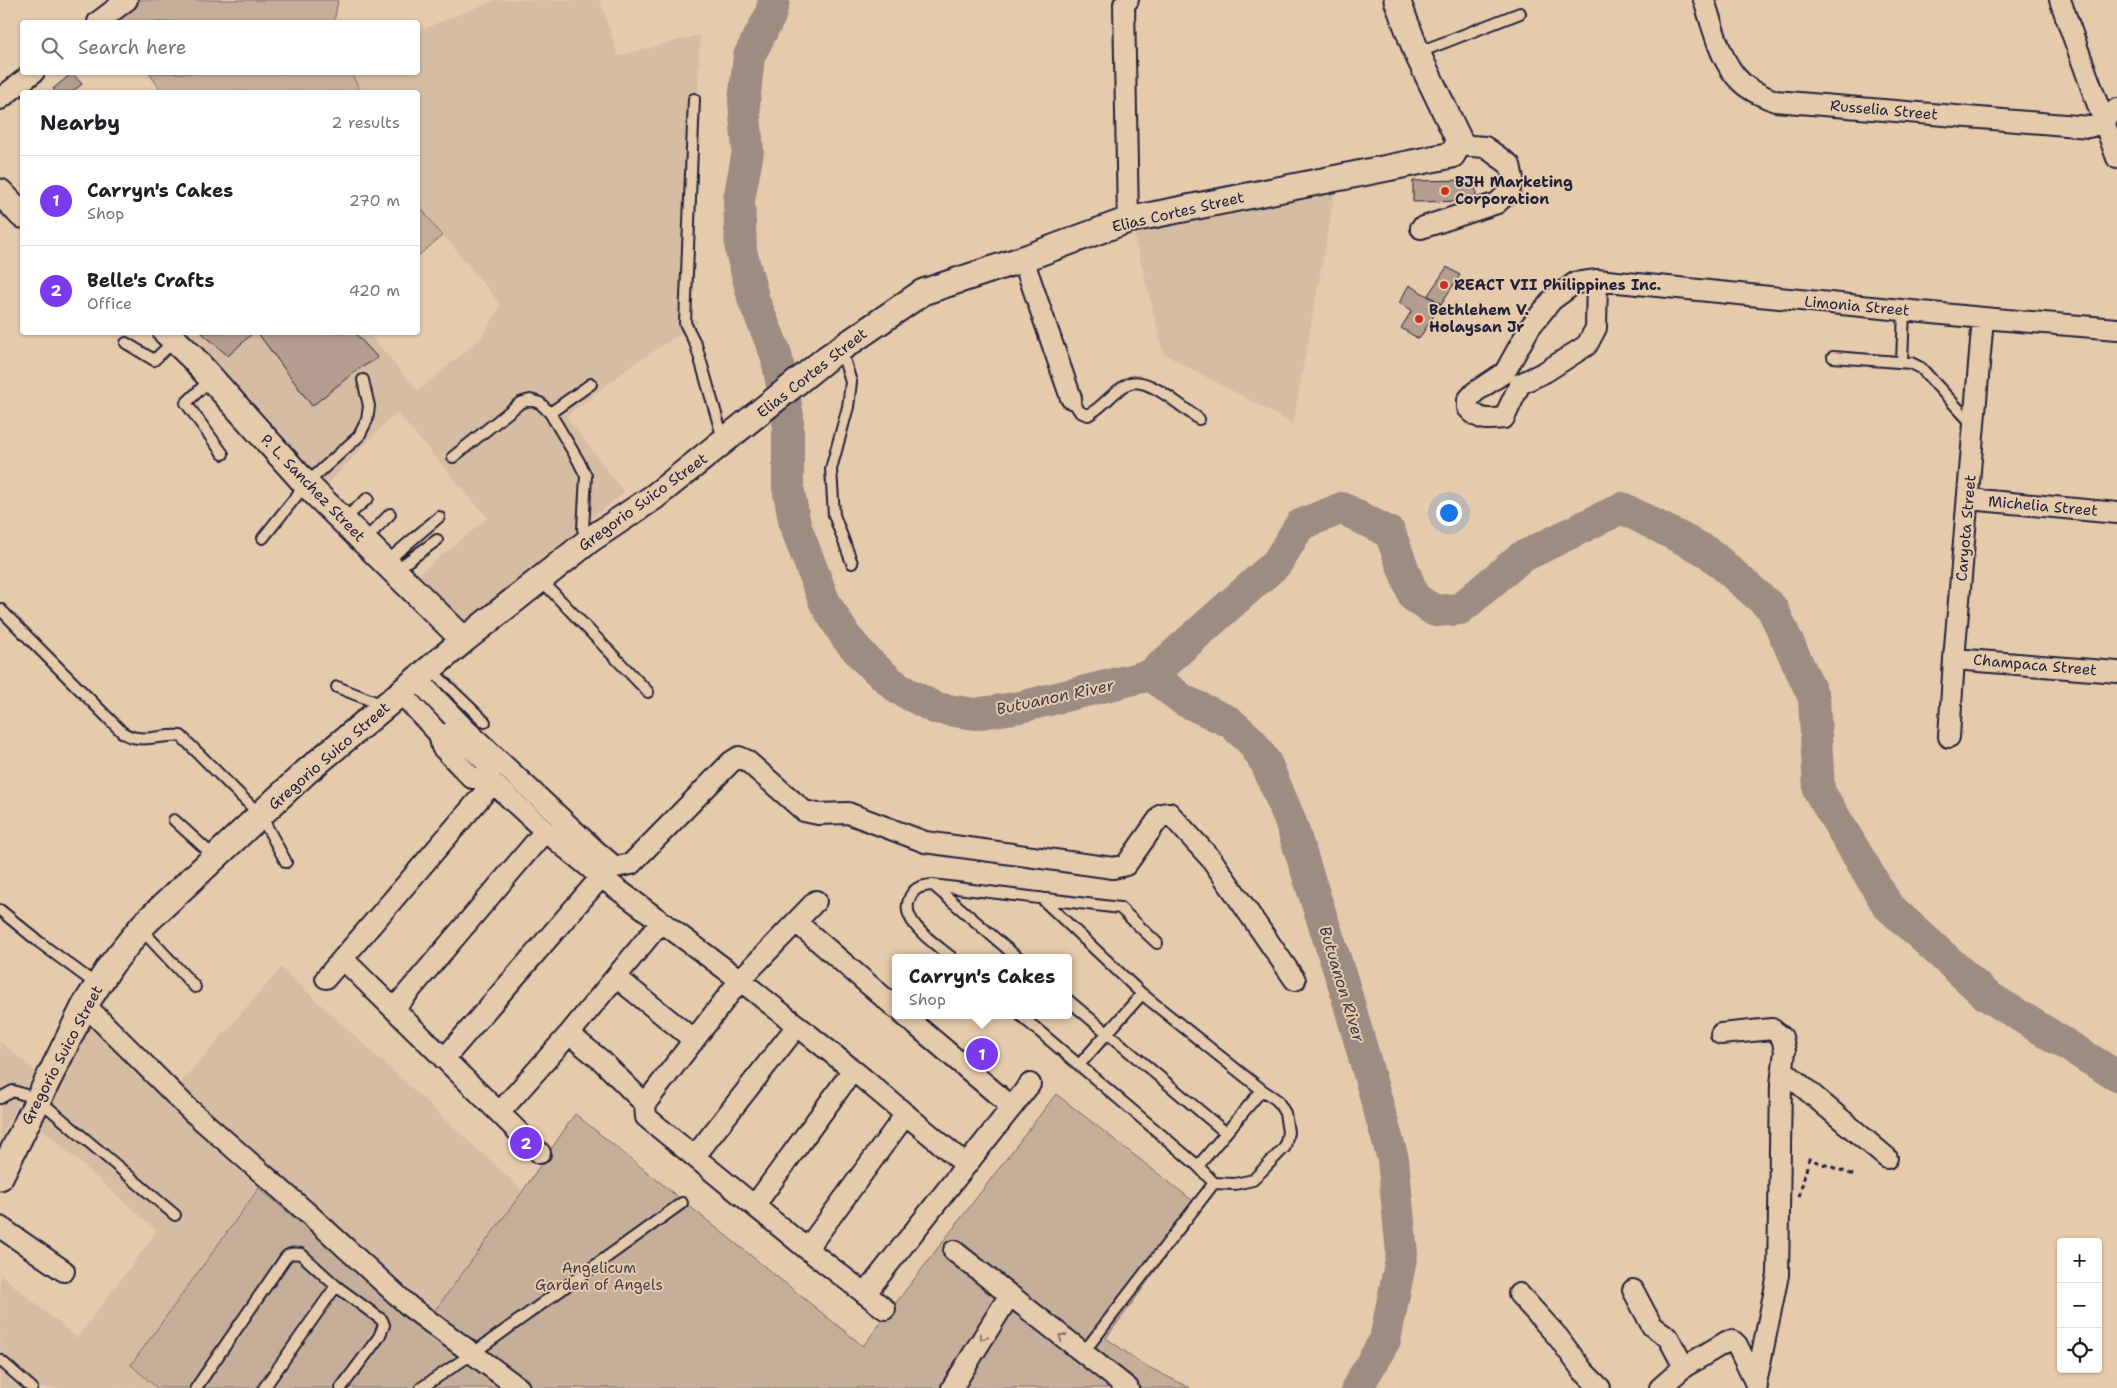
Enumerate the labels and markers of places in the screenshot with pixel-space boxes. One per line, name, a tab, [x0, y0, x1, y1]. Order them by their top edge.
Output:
place label: BJH Marketing Corporation	[1455, 172, 1573, 209]
marker: BJH Marketing Corporation	[1439, 185, 1451, 197]
place label: REACT VII Philippines Inc.	[1454, 275, 1661, 295]
marker: REACT VII Philippines Inc.	[1438, 279, 1450, 291]
place label: Bethlehem V. Holaysan Jr	[1429, 300, 1529, 337]
marker: Bethlehem V. Holaysan Jr	[1413, 313, 1425, 325]
pin: 1	[966, 1035, 998, 1073]
pin: 2	[510, 1124, 542, 1162]

